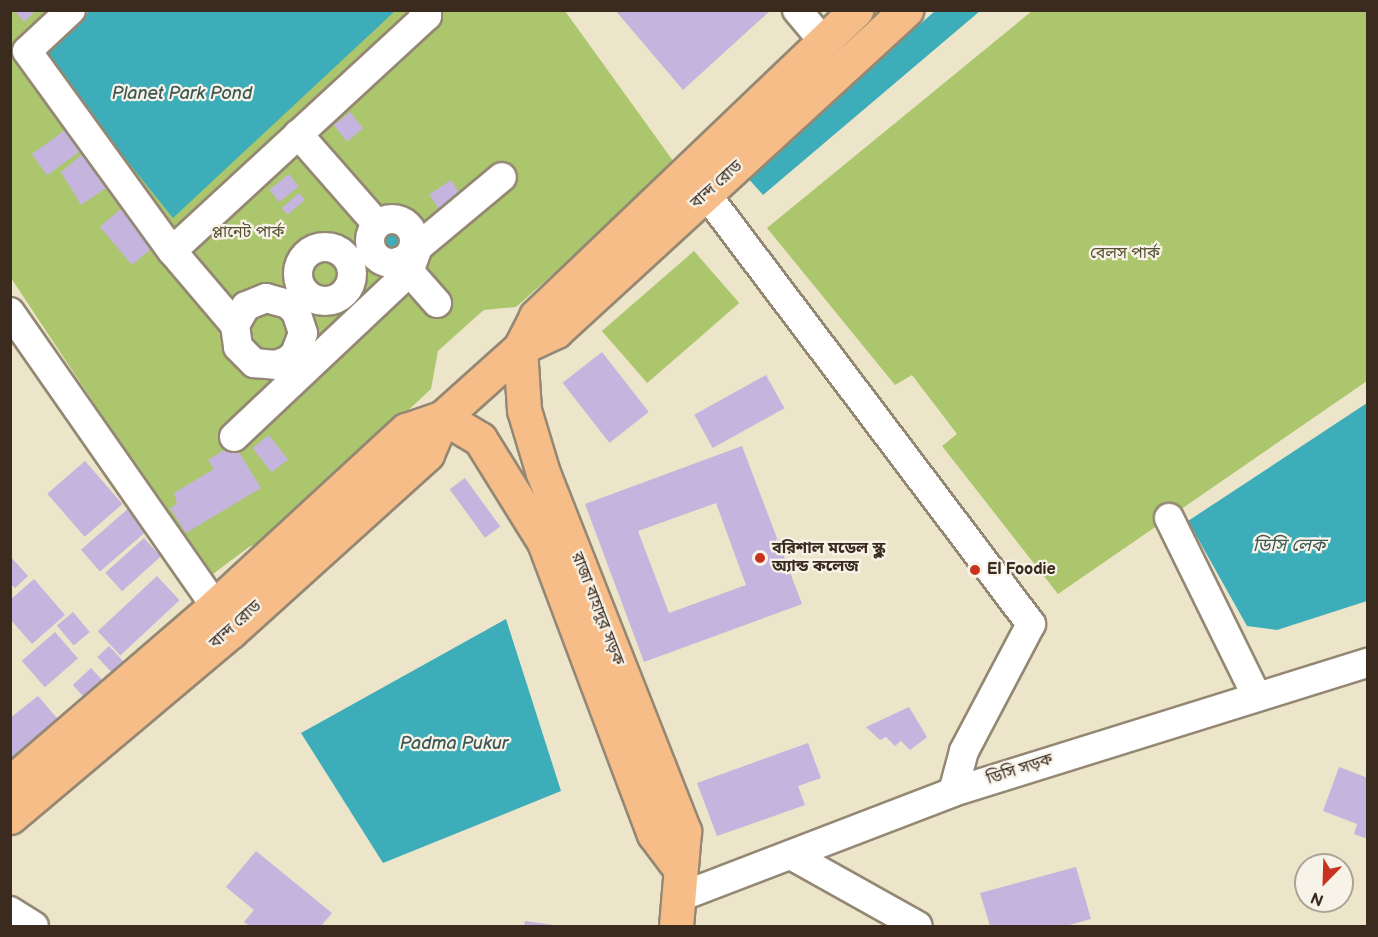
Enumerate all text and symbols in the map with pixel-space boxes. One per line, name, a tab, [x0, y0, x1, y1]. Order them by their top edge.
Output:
water label: Planet Park Pond	[112, 83, 252, 105]
street label: বান্দ রোড	[687, 157, 747, 213]
park label: প্লানেট পার্ক	[212, 223, 284, 243]
park label: বেলস পার্ক	[1090, 244, 1160, 264]
water label: ডিসি লেক	[1253, 535, 1325, 557]
place label: বরিশাল মডেল স্কুল অ্যান্ড কলেজ	[772, 539, 885, 577]
street label: রাজা বাহাদুর সড়ক	[567, 550, 627, 668]
marker: বরিশাল মডেল স্কুল অ্যান্ড কলেজ	[753, 551, 767, 565]
place label: El Foodie	[987, 560, 1056, 580]
marker: El Foodie	[968, 563, 982, 577]
street label: বান্দ রোড	[206, 597, 266, 653]
water label: Padma Pukur	[400, 733, 508, 755]
street label: ডিসি সড়ক	[984, 750, 1056, 790]
north arrow	[1294, 853, 1354, 913]
text: N	[1308, 887, 1327, 909]

